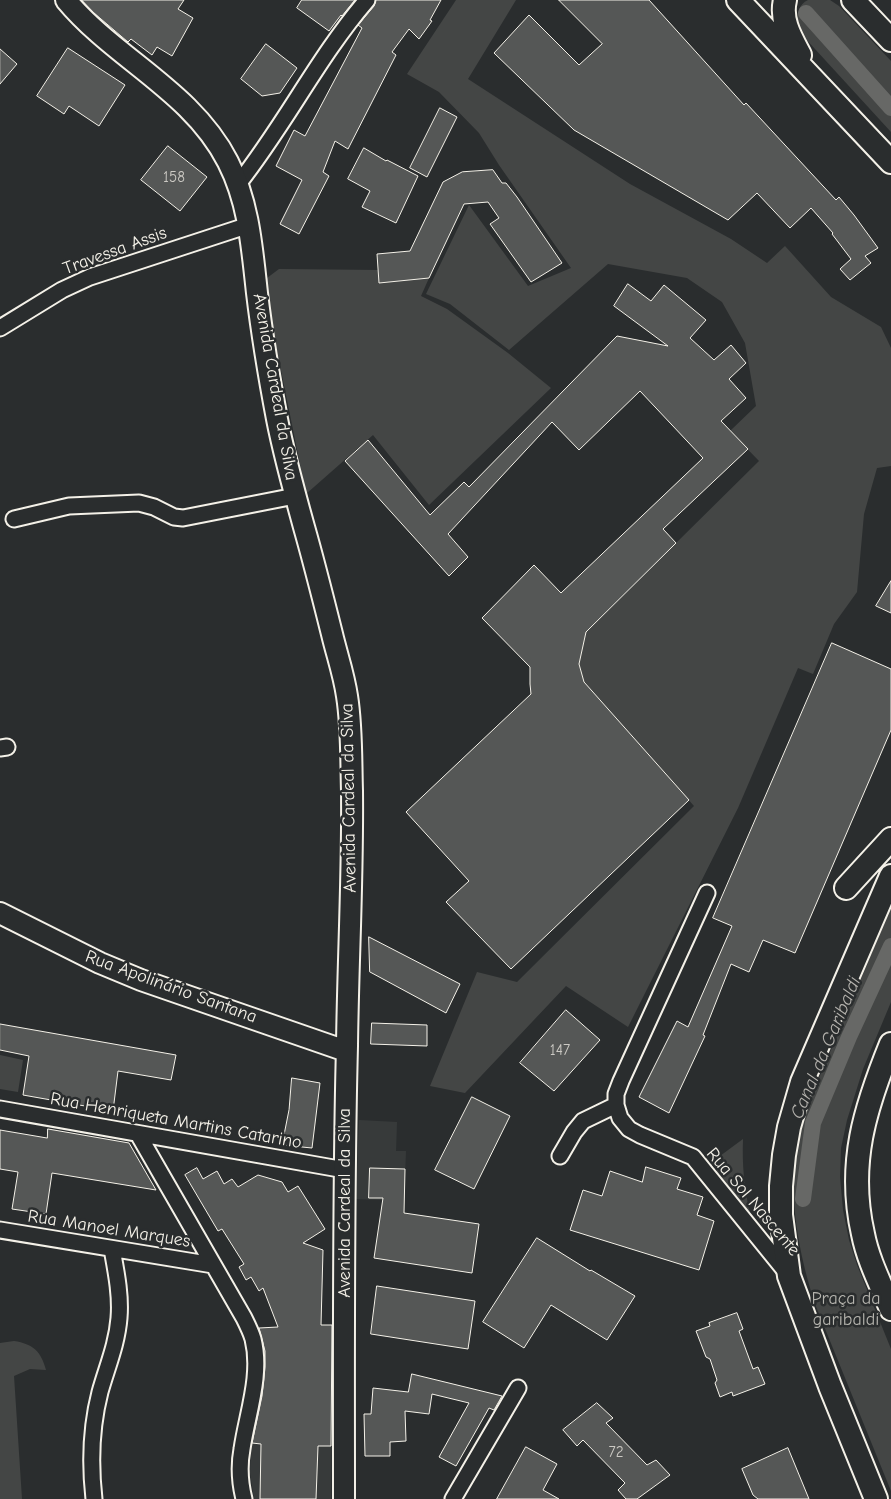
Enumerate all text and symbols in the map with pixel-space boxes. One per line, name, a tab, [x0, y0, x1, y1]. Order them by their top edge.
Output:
house number: 158	[163, 169, 185, 187]
street label: Travessa Assis	[60, 222, 170, 280]
street label: Avenida Cardeal da Silva	[248, 292, 302, 482]
street label: Avenida Cardeal da Silva	[337, 703, 361, 893]
street label: Rua Apolinário Santana	[82, 946, 260, 1028]
water label: Canal da Garibaldi	[786, 974, 866, 1122]
house number: 147	[550, 1042, 570, 1060]
street label: Rua Henriqueta Martins Catarino	[49, 1088, 303, 1154]
street label: Avenida Cardeal da Silva	[334, 1108, 356, 1298]
street label: Rua Sol Nascente	[702, 1144, 804, 1260]
street label: Rua Manoel Marques	[26, 1205, 192, 1253]
park label: Praça da garibaldi	[812, 1288, 880, 1330]
house number: 72	[609, 1444, 623, 1462]

